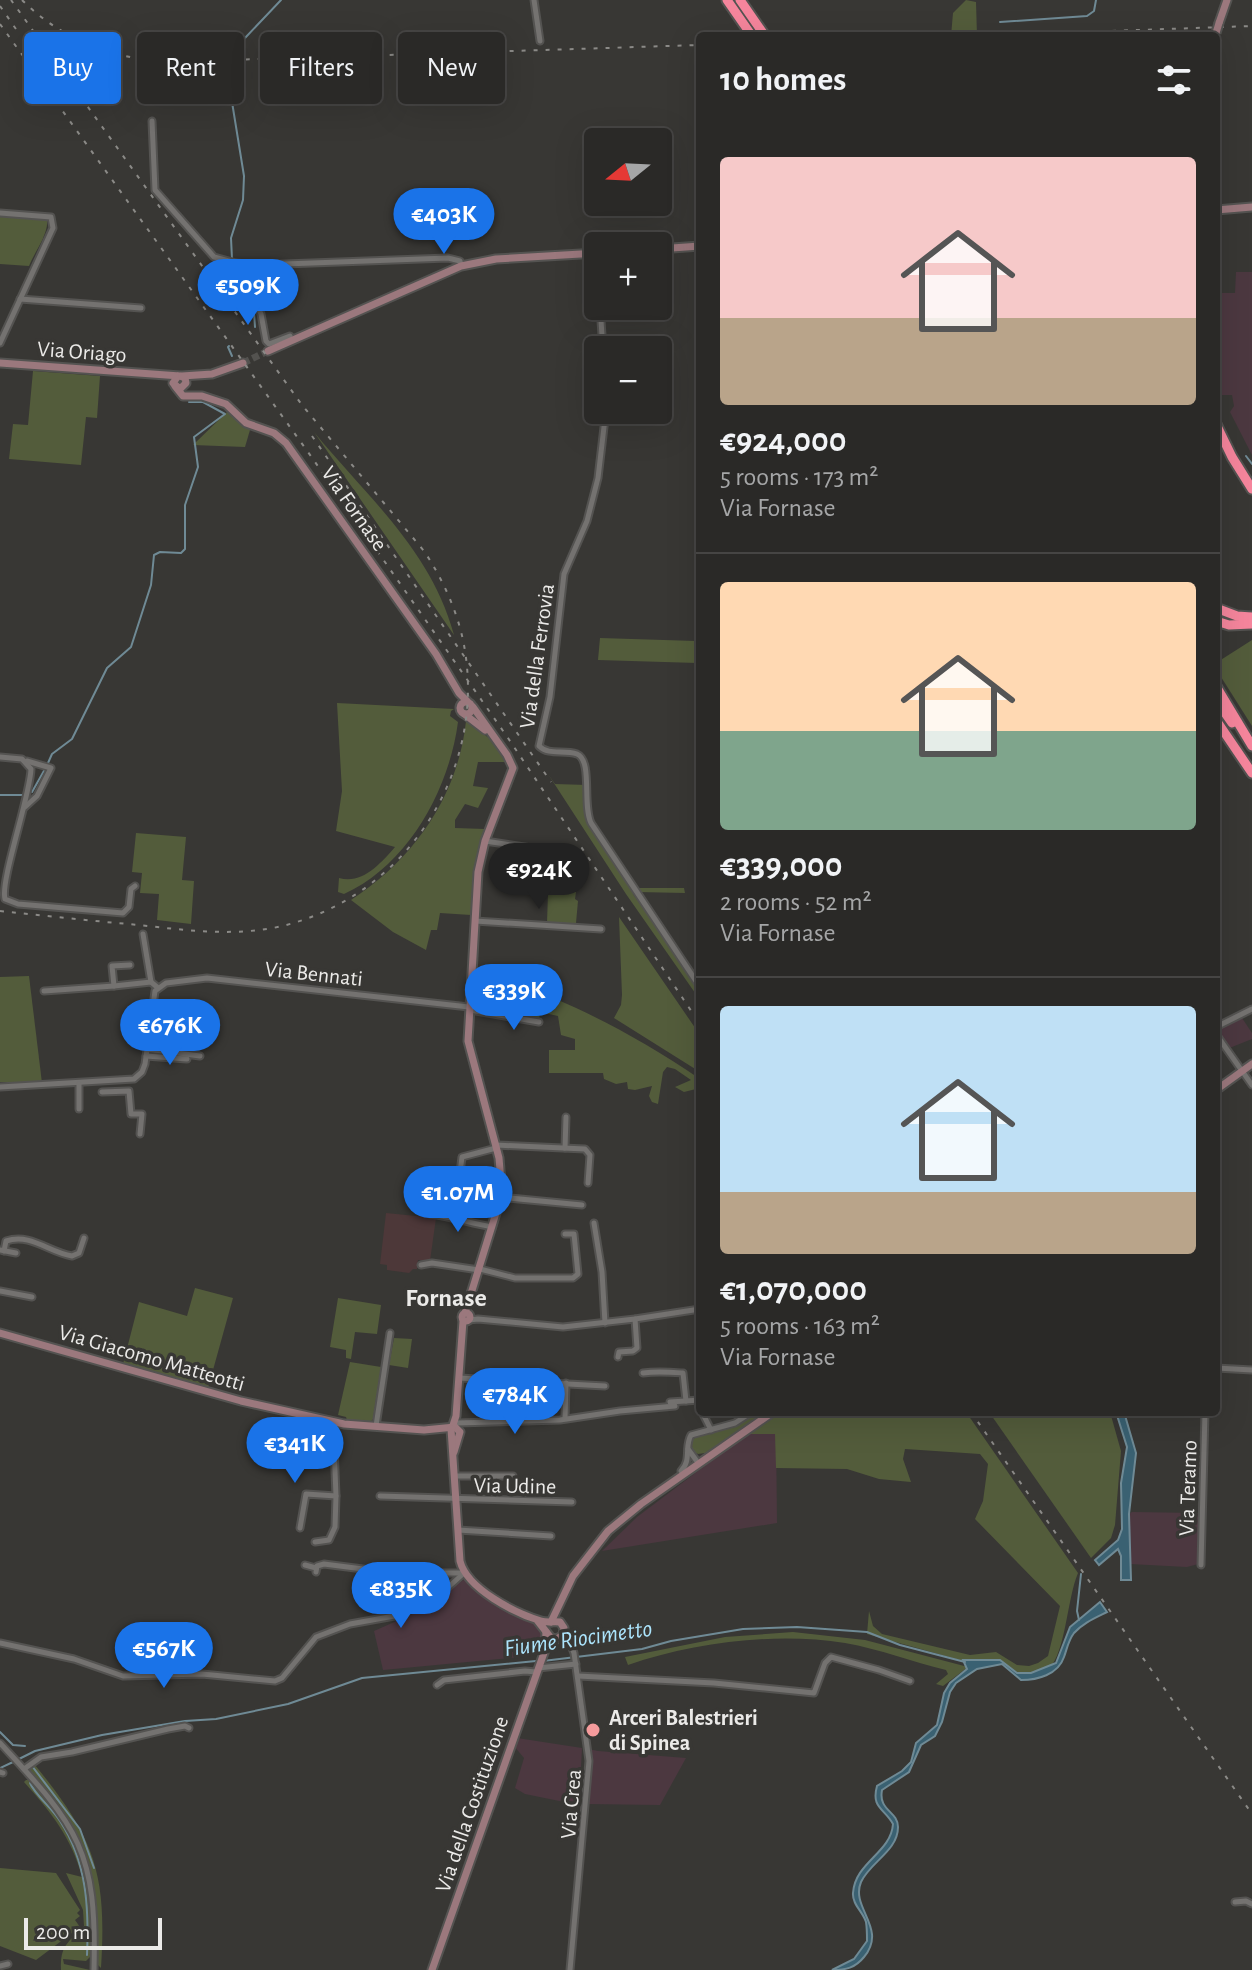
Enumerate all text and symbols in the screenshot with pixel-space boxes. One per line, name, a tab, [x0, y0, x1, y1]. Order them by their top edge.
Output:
chip: Buy	[24, 32, 121, 104]
chip: Rent	[137, 32, 244, 104]
chip: Filters	[260, 32, 382, 104]
chip: New	[398, 32, 505, 104]
icon: filters	[1152, 58, 1196, 102]
text: 10 homes	[720, 63, 846, 97]
north arrow	[584, 128, 672, 216]
map controls	[584, 128, 672, 424]
pin: €403K	[388, 188, 500, 256]
text: €403K	[411, 201, 477, 227]
icon: home	[886, 209, 1030, 353]
button: +	[584, 232, 672, 320]
pin: €509K	[192, 259, 304, 327]
text: €509K	[216, 272, 280, 298]
button: −	[584, 336, 672, 424]
street label: Via Oriago	[36, 338, 127, 366]
text: €924,000	[720, 424, 846, 458]
street label: Via Fornase	[317, 462, 391, 555]
text: 5 rooms · 173 m²	[720, 464, 878, 490]
text: Via Fornase	[720, 495, 836, 521]
street label: Via della Ferrovia	[516, 582, 558, 730]
icon: home	[886, 634, 1030, 778]
pin: €924K	[483, 843, 595, 911]
text: €339,000	[720, 849, 843, 883]
text: €924K	[506, 856, 572, 882]
text: 2 rooms · 52 m²	[720, 889, 872, 915]
text: Via Fornase	[720, 920, 836, 946]
street label: Via Bennati	[264, 958, 364, 990]
pin: €339K	[458, 964, 570, 1032]
text: €339K	[483, 977, 545, 1003]
pin: €676K	[114, 999, 226, 1067]
text: €676K	[138, 1012, 202, 1038]
icon: home	[886, 1058, 1030, 1202]
pin: €1.07M	[393, 1166, 523, 1234]
text: €1.07M	[422, 1179, 494, 1205]
text: €1,070,000	[720, 1273, 867, 1307]
district label: Fornase	[405, 1285, 487, 1311]
text: 5 rooms · 163 m²	[720, 1313, 880, 1339]
street label: Via Giacomo Matteotti	[56, 1321, 247, 1395]
text: Via Fornase	[720, 1344, 836, 1370]
pin: €784K	[459, 1368, 571, 1436]
text: €784K	[483, 1381, 547, 1407]
pin: €341K	[239, 1417, 351, 1485]
text: €341K	[265, 1430, 325, 1456]
street label: Via Teramo	[1175, 1440, 1201, 1537]
street label: Via Udine	[473, 1474, 557, 1498]
pin: €835K	[345, 1562, 457, 1630]
text: €835K	[370, 1575, 432, 1601]
water label: Fiume Riocimetto	[503, 1617, 654, 1661]
pin: €567K	[108, 1622, 220, 1690]
text: €567K	[133, 1635, 195, 1661]
place label: Arceri Balestrieri di Spinea	[609, 1707, 758, 1754]
street label: Via della Costituzione	[431, 1713, 512, 1895]
marker: Arceri Balestrieri di Spinea	[584, 1721, 602, 1739]
street label: Via Crea	[557, 1768, 585, 1840]
scale bar	[24, 1914, 162, 1950]
text: 200 m	[36, 1921, 90, 1943]

